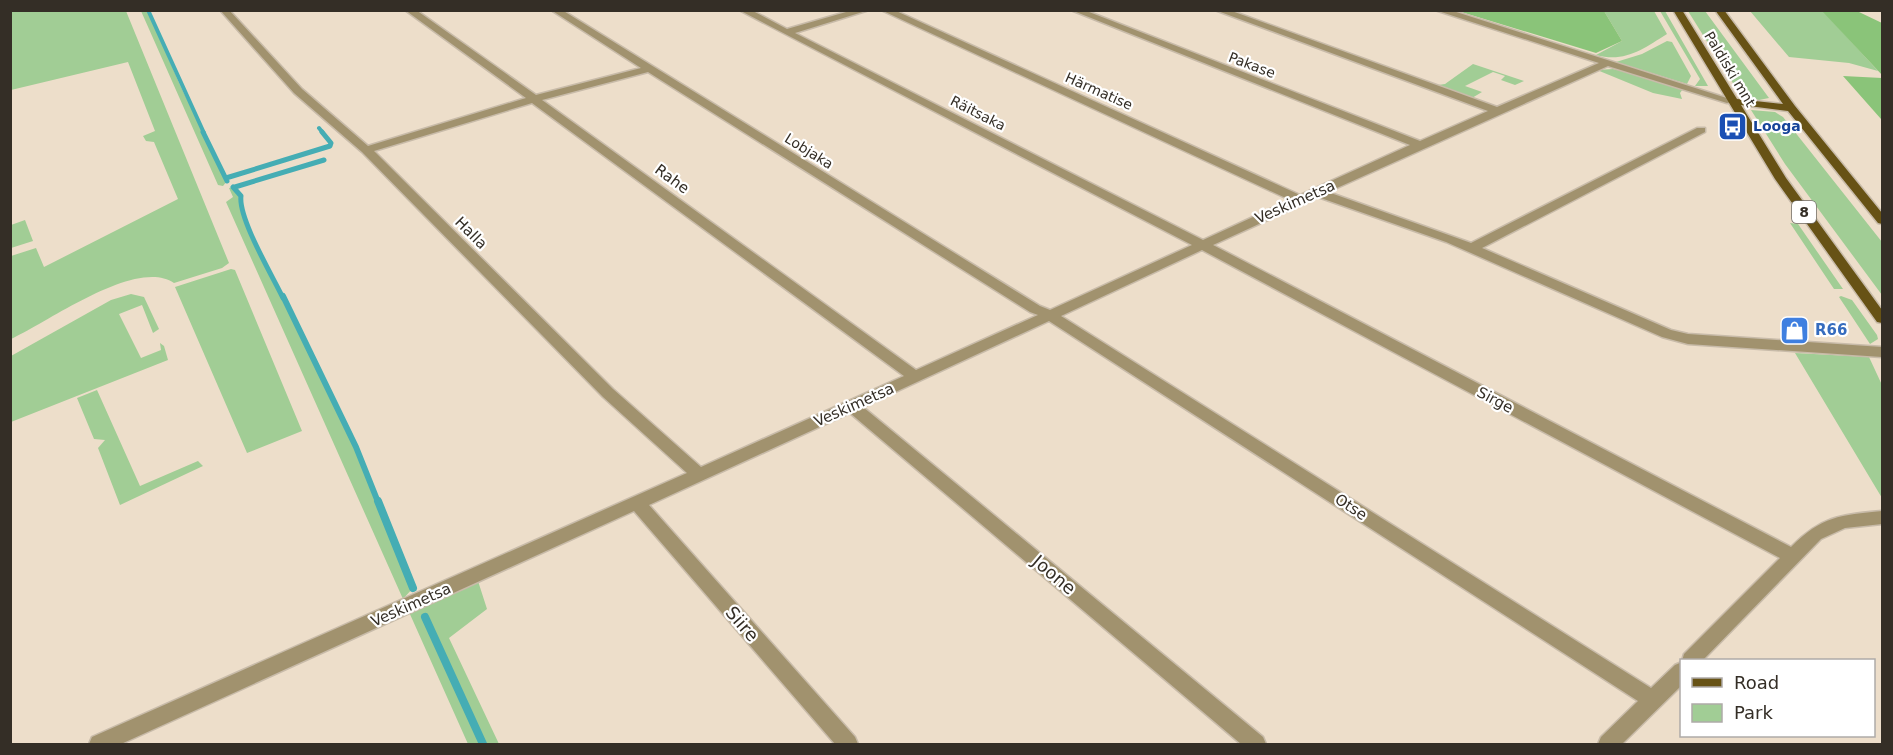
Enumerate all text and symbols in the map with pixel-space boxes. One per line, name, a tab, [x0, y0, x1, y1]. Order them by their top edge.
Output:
street label: Paldiski mnt	[1701, 29, 1759, 110]
street label: Pakase	[1226, 49, 1278, 81]
street label: Härmatise	[1063, 69, 1135, 113]
street label: Räitsaka	[948, 92, 1008, 134]
bus stop icon: Looga	[1716, 110, 1748, 142]
place label: Looga	[1753, 118, 1801, 134]
street label: Lobjaka	[782, 130, 836, 172]
street label: Rahe	[651, 161, 693, 197]
street label: Veskimetsa	[1252, 176, 1338, 228]
road number: 8	[1792, 201, 1816, 223]
street label: Halla	[451, 213, 491, 253]
shop icon: R66	[1778, 314, 1810, 346]
place label: R66	[1815, 321, 1847, 339]
street label: Veskimetsa	[811, 379, 897, 431]
street label: Sirge	[1474, 383, 1516, 417]
street label: Otse	[1332, 490, 1370, 524]
street label: Joone	[1028, 550, 1080, 599]
street label: Veskimetsa	[368, 579, 454, 631]
street label: Siire	[721, 602, 763, 645]
legend	[1680, 659, 1875, 737]
text: Road	[1734, 672, 1779, 693]
text: Park	[1734, 702, 1773, 723]

